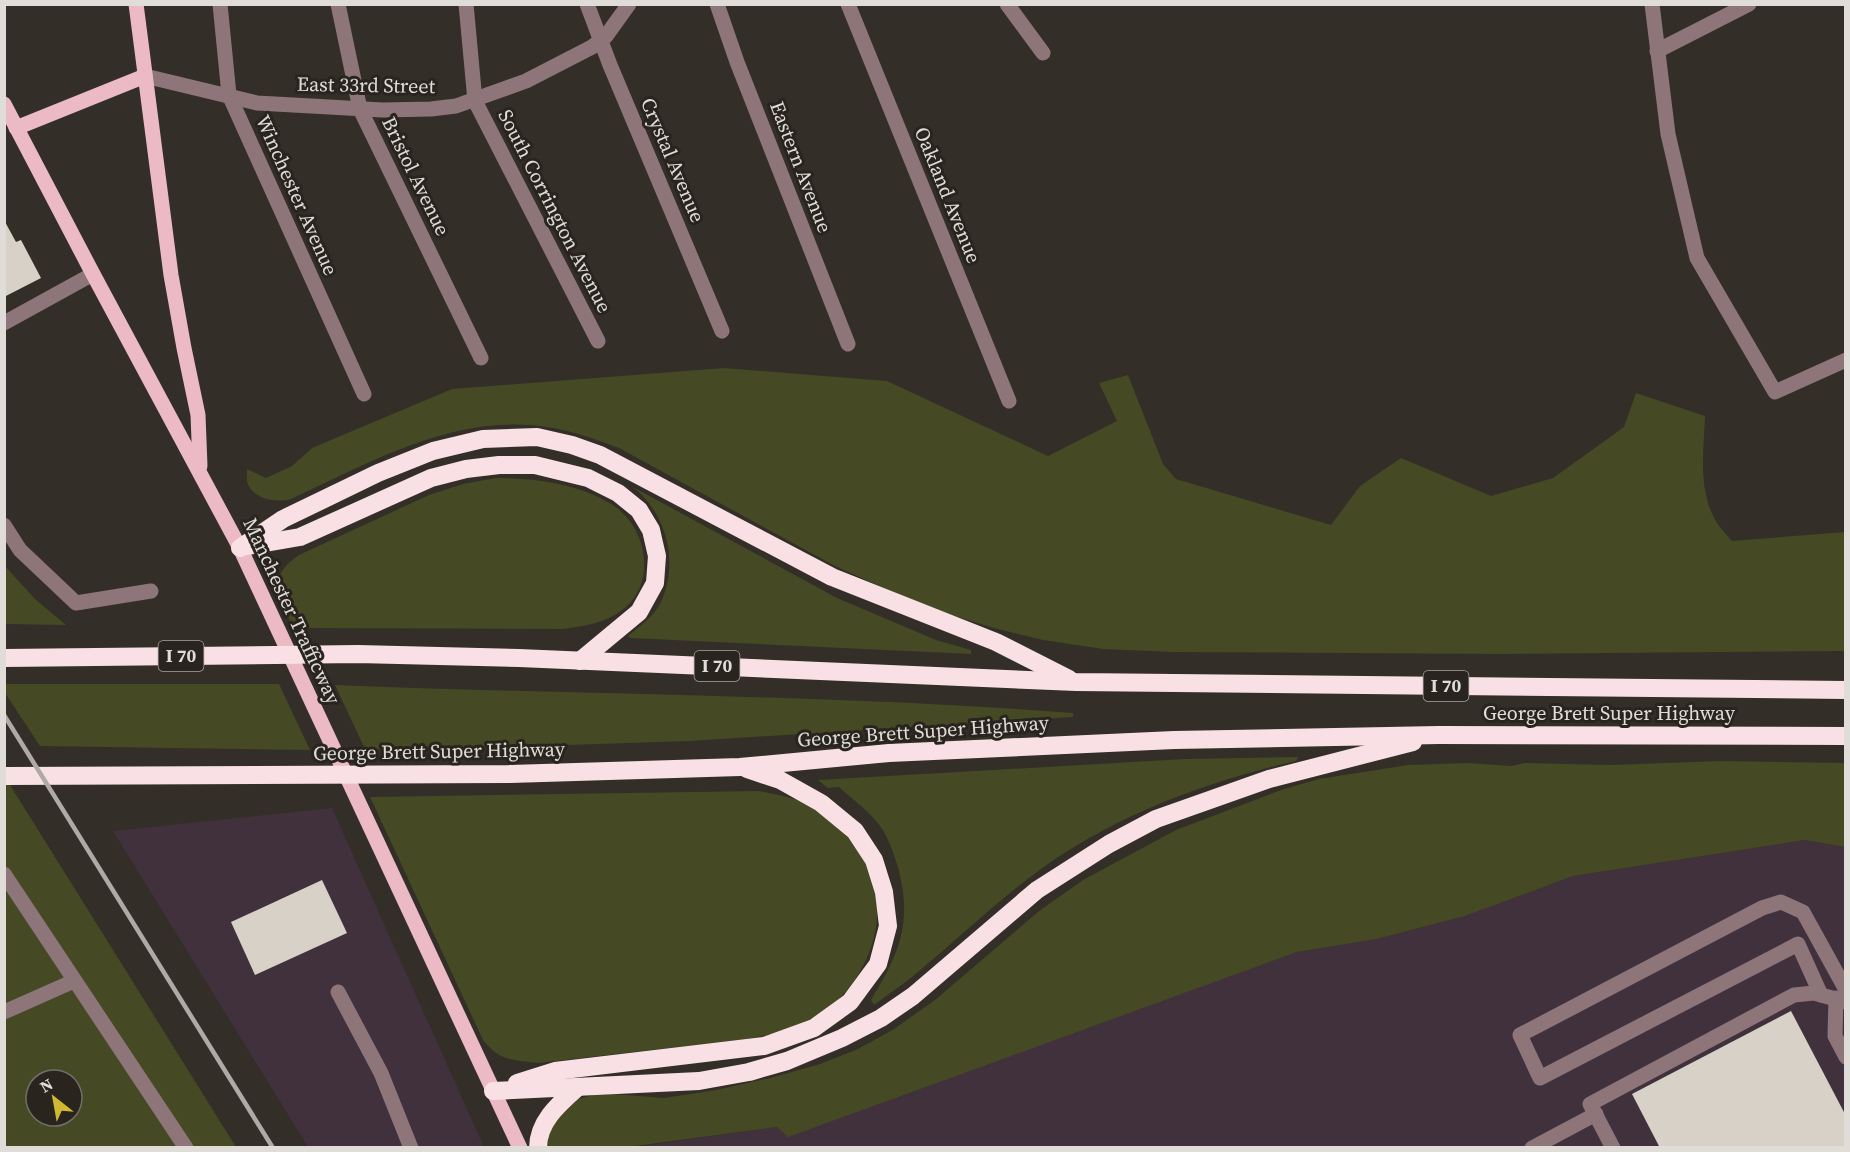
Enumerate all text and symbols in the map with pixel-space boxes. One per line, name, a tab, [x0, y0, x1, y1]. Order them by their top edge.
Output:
street label: East 33rd Street	[297, 70, 436, 100]
street label: Crystal Avenue	[634, 93, 712, 227]
street label: Eastern Avenue	[763, 97, 839, 237]
street label: South Corrington Avenue	[492, 105, 618, 317]
street label: Winchester Avenue	[249, 110, 345, 280]
street label: Bristol Avenue	[375, 112, 457, 240]
street label: Oakland Avenue	[908, 123, 988, 267]
street label: Manchester Trafficway	[236, 513, 348, 709]
road number: I 70	[158, 641, 204, 671]
road number: I 70	[694, 651, 740, 681]
road number: I 70	[1424, 671, 1468, 701]
street label: George Brett Super Highway	[1483, 699, 1736, 727]
street label: George Brett Super Highway	[796, 708, 1050, 754]
street label: George Brett Super Highway	[313, 735, 566, 767]
north arrow	[24, 1068, 84, 1128]
text: N	[36, 1073, 57, 1098]

